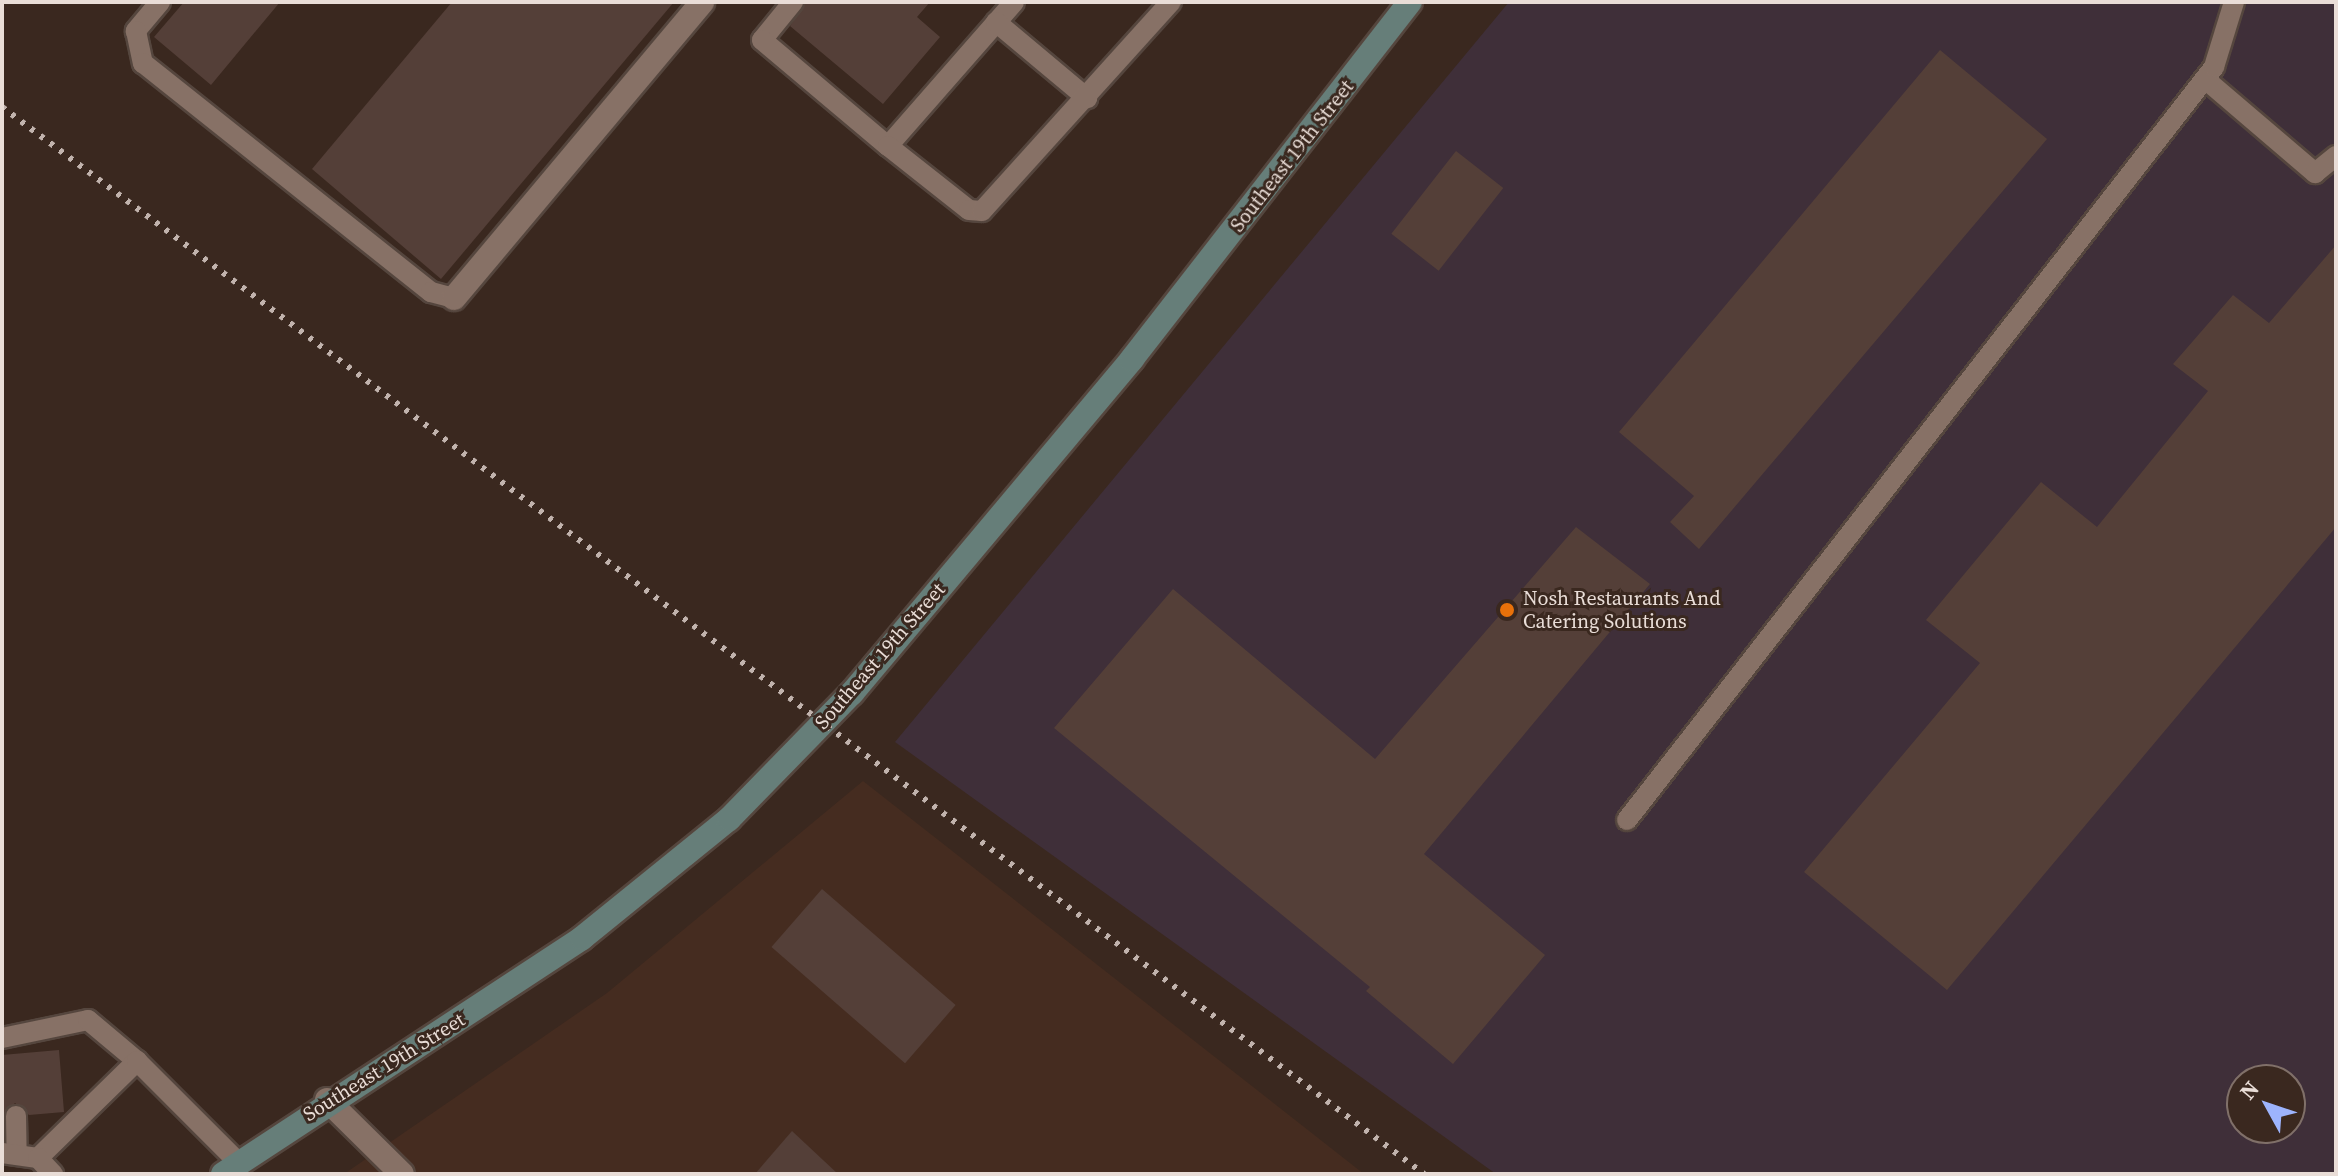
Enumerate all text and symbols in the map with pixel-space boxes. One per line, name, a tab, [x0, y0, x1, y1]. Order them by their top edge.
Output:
street label: Southeast 19th Street	[1225, 75, 1359, 237]
street label: Southeast 19th Street	[810, 578, 950, 734]
place label: Nosh Restaurants And Catering Solutions	[1523, 586, 1721, 633]
marker: Nosh Restaurants And Catering Solutions	[1498, 601, 1516, 619]
street label: Southeast 19th Street	[299, 1008, 469, 1126]
north arrow	[2226, 1064, 2306, 1144]
text: N	[2233, 1074, 2266, 1106]

